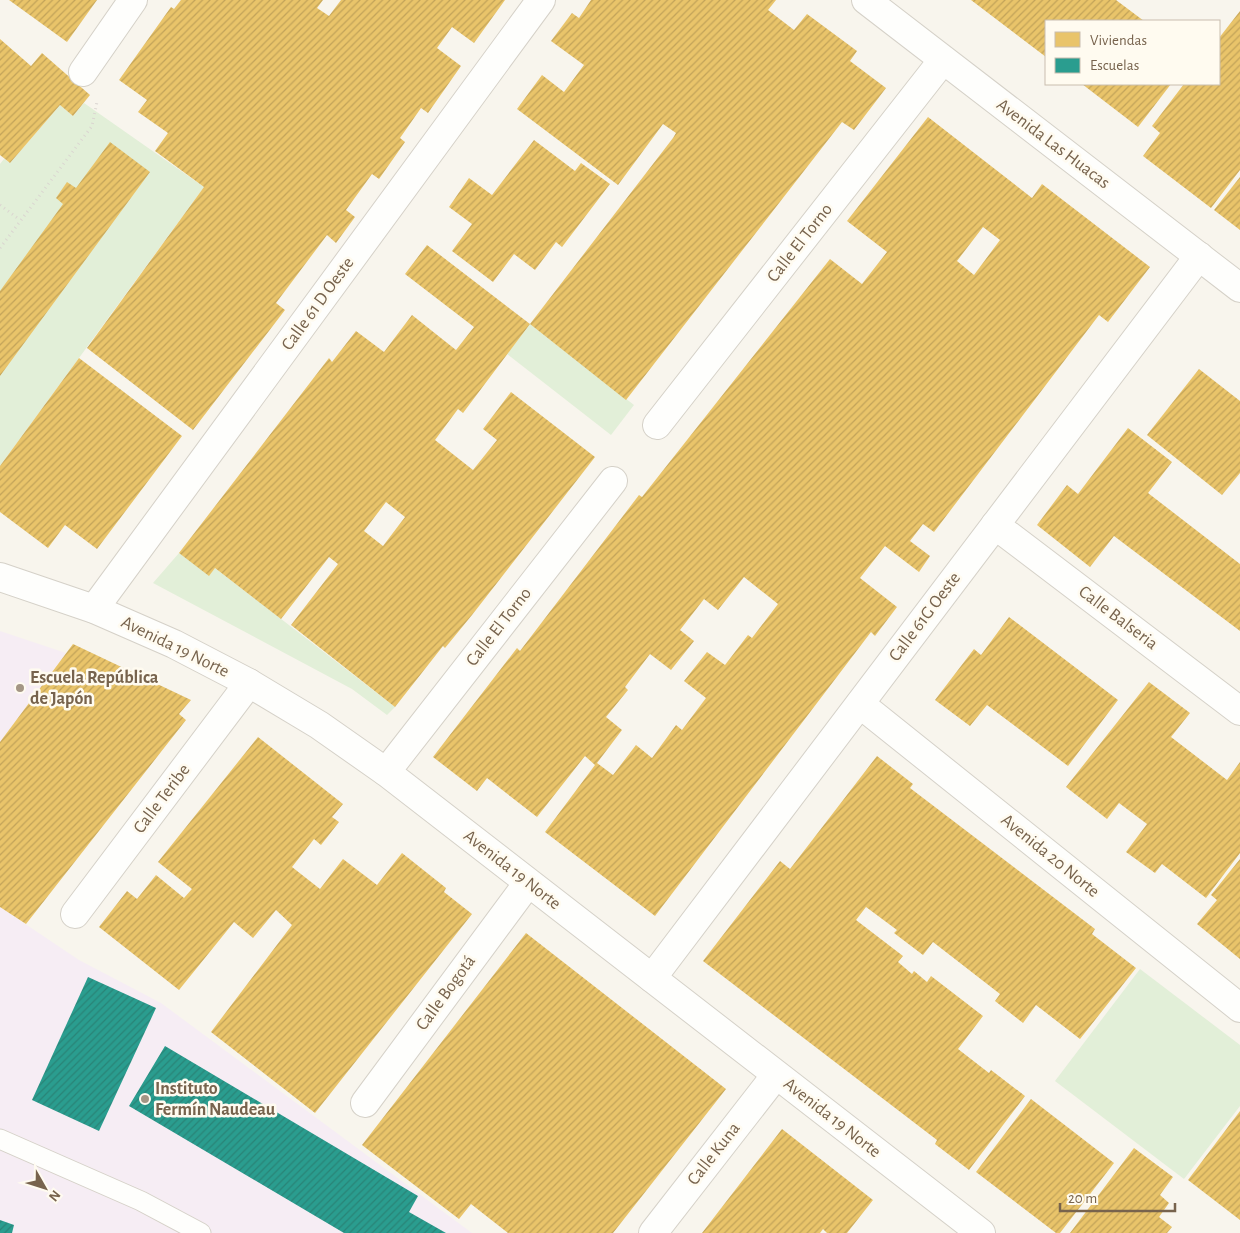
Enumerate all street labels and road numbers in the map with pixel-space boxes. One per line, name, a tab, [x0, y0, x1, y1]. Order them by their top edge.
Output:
street label: Avenida Las Huacas	[993, 96, 1113, 192]
street label: Calle El Torno	[764, 200, 836, 286]
street label: Calle 61 D Oeste	[278, 254, 358, 354]
street label: Calle 61G Oeste	[886, 569, 964, 665]
street label: Calle Balseria	[1075, 583, 1161, 653]
street label: Calle El Torno	[463, 584, 535, 670]
street label: Avenida 19 Norte	[118, 613, 232, 681]
street label: Calle Teribe	[130, 761, 194, 837]
street label: Avenida 20 Norte	[997, 811, 1103, 901]
street label: Avenida 19 Norte	[460, 827, 564, 913]
street label: Calle Bogotá	[413, 952, 479, 1034]
street label: Avenida 19 Norte	[780, 1075, 884, 1161]
street label: Calle Kuna	[684, 1119, 744, 1189]

